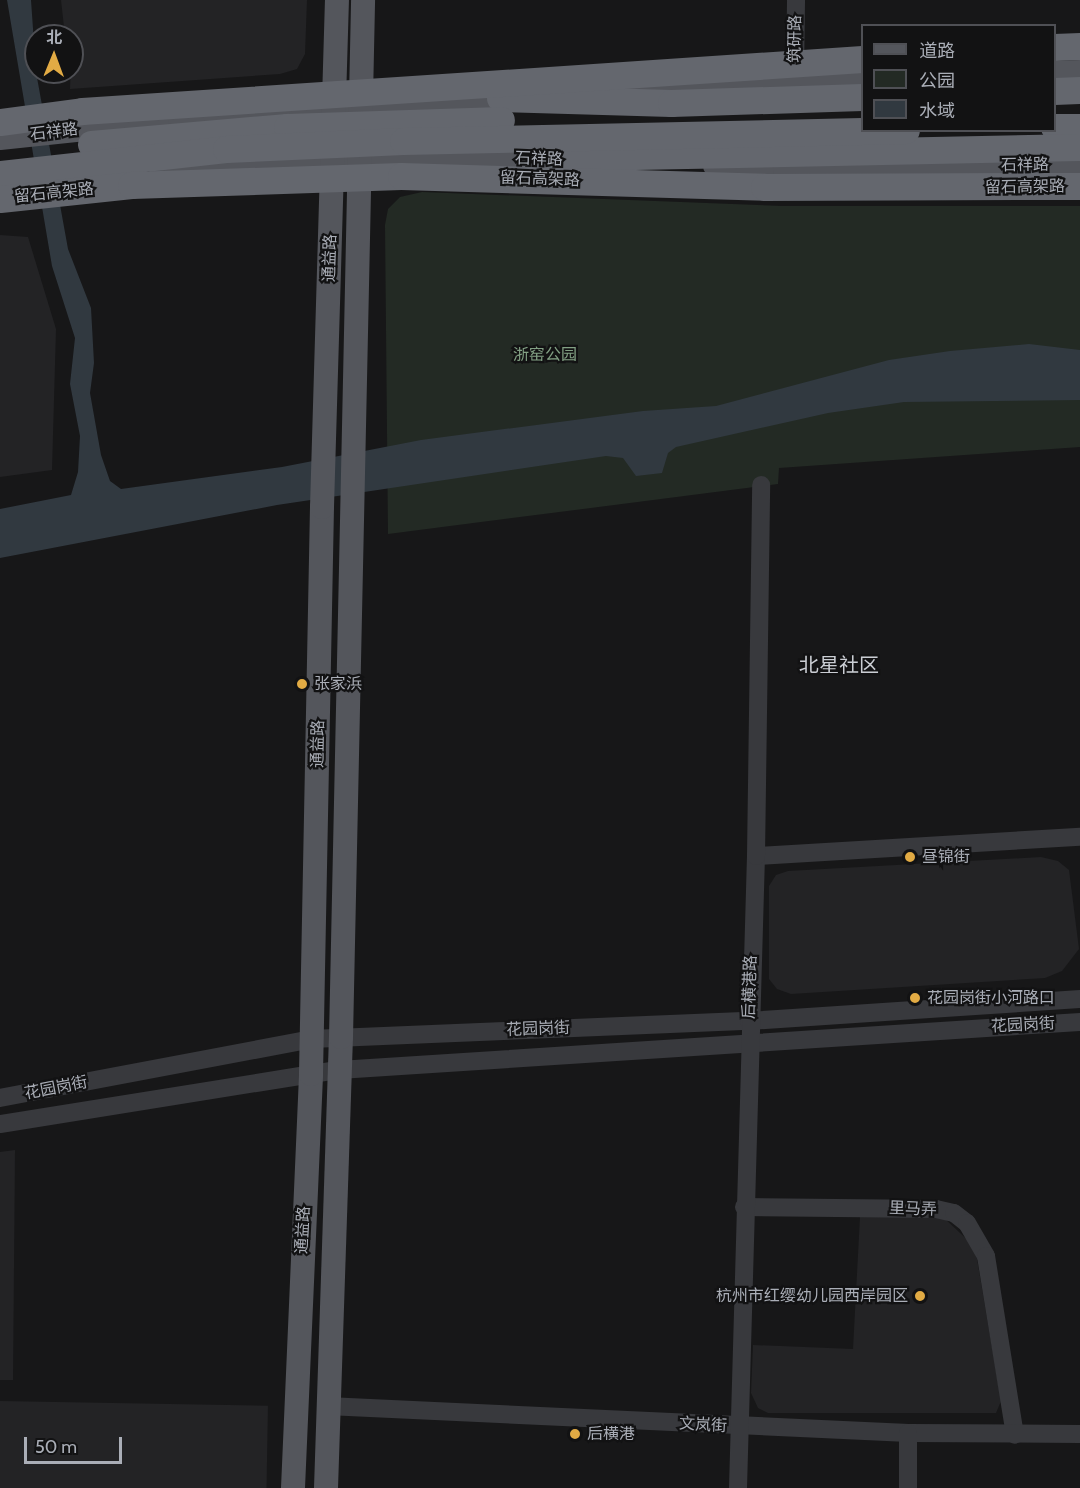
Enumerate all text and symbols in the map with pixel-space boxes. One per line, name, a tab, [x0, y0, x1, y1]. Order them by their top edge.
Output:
street label: 筑研路	[785, 15, 805, 63]
north arrow	[24, 24, 84, 84]
legend	[861, 24, 1056, 132]
text: 北	[46, 28, 62, 47]
text: 道路	[919, 40, 955, 62]
text: 公园	[919, 70, 955, 92]
text: 水域	[919, 100, 955, 122]
street label: 石祥路	[29, 120, 79, 144]
street label: 石祥路	[515, 149, 563, 169]
street label: 石祥路	[1001, 155, 1049, 175]
street label: 留石高架路	[500, 168, 580, 190]
street label: 留石高架路	[985, 177, 1065, 197]
street label: 留石高架路	[13, 179, 95, 207]
street label: 通益路	[320, 234, 340, 282]
park label: 浙窑公园	[513, 345, 577, 365]
district label: 北星社区	[799, 653, 879, 677]
place label: 张家浜	[314, 674, 362, 694]
marker: 张家浜	[295, 677, 309, 691]
street label: 通益路	[308, 720, 328, 768]
place label: 昼锦街	[922, 847, 970, 867]
marker: 昼锦街	[903, 850, 917, 864]
street label: 后横港路	[739, 955, 761, 1019]
place label: 花园岗街小河路口	[927, 988, 1055, 1008]
marker: 花园岗街小河路口	[908, 991, 922, 1005]
street label: 花园岗街	[991, 1014, 1055, 1036]
street label: 花园岗街	[506, 1018, 570, 1040]
street label: 花园岗街	[23, 1072, 89, 1104]
street label: 里马弄	[889, 1199, 937, 1219]
street label: 通益路	[292, 1206, 314, 1254]
place label: 杭州市红缨幼儿园西岸园区	[716, 1286, 908, 1306]
marker: 杭州市红缨幼儿园西岸园区	[913, 1289, 927, 1303]
street label: 文岚街	[679, 1414, 727, 1436]
place label: 后横港	[587, 1424, 635, 1444]
scale bar	[27, 1425, 124, 1463]
marker: 后横港	[568, 1427, 582, 1441]
text: 50 m	[35, 1436, 77, 1458]

